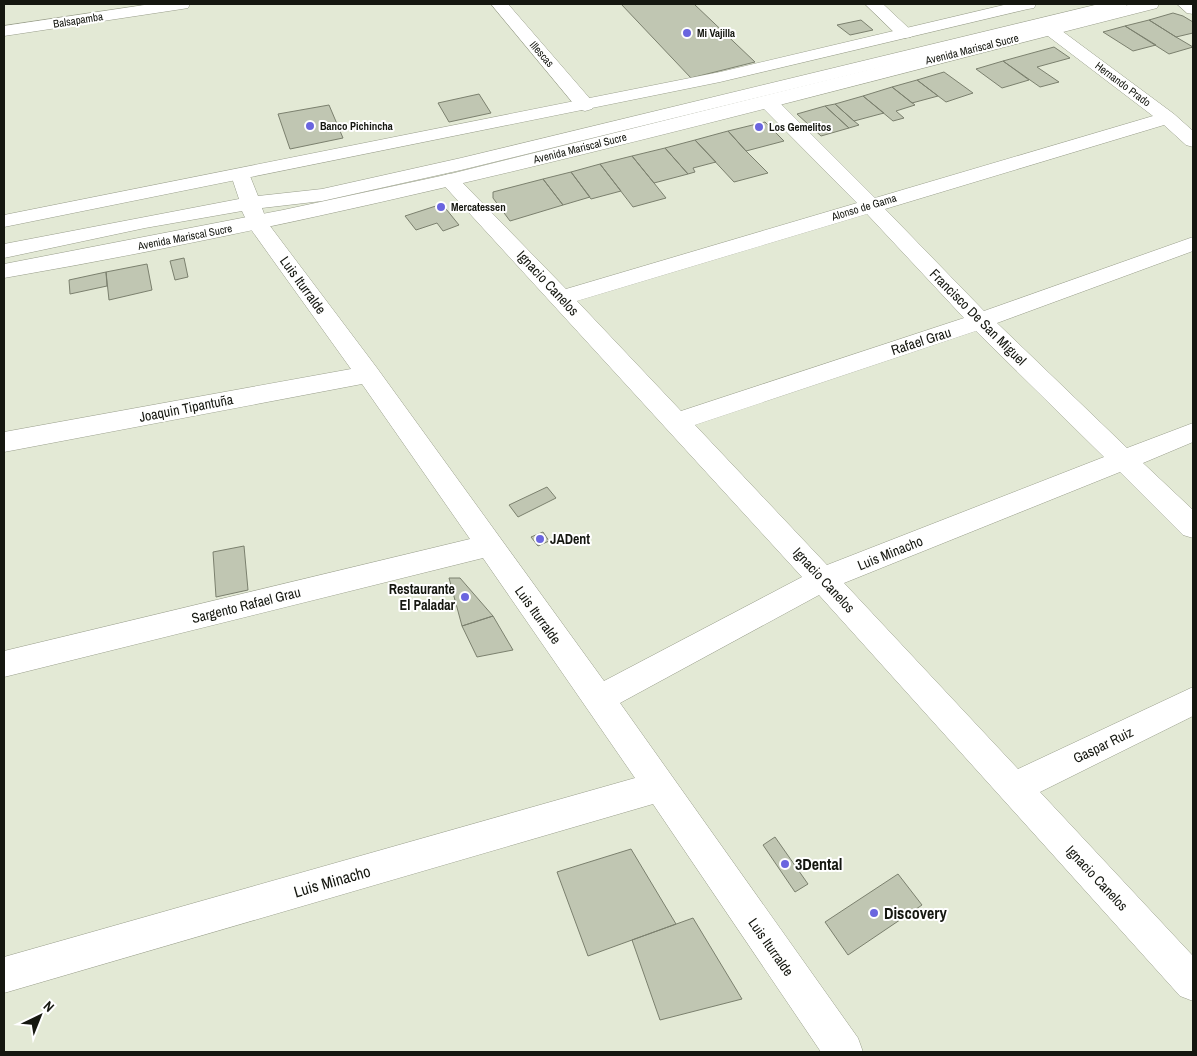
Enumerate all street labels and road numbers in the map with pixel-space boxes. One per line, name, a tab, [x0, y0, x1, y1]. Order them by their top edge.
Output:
street label: Balsapamba	[52, 9, 104, 31]
street label: Avenida Mariscal Sucre	[923, 31, 1020, 68]
street label: Illescas	[527, 38, 557, 70]
street label: Hernando Prado	[1092, 58, 1154, 110]
street label: Avenida Mariscal Sucre	[531, 130, 628, 167]
street label: Alonso de Gama	[829, 190, 898, 224]
street label: Avenida Mariscal Sucre	[136, 221, 233, 253]
street label: Ignacio Canelos	[513, 247, 583, 320]
street label: Luis Iturralde	[276, 253, 330, 317]
street label: Francisco De San Miguel	[926, 265, 1030, 369]
street label: Rafael Grau	[889, 323, 953, 359]
street label: Joaquin Tipantuña	[138, 390, 235, 426]
street label: Luis Minacho	[855, 532, 925, 574]
street label: Ignacio Canelos	[789, 544, 859, 617]
street label: Sargento Rafael Grau	[190, 583, 302, 627]
street label: Luis Iturralde	[511, 583, 565, 647]
street label: Gaspar Ruiz	[1070, 723, 1136, 767]
street label: Ignacio Canelos	[1062, 842, 1132, 915]
street label: Luis Minacho	[291, 860, 373, 902]
street label: Luis Iturralde	[744, 914, 798, 980]

